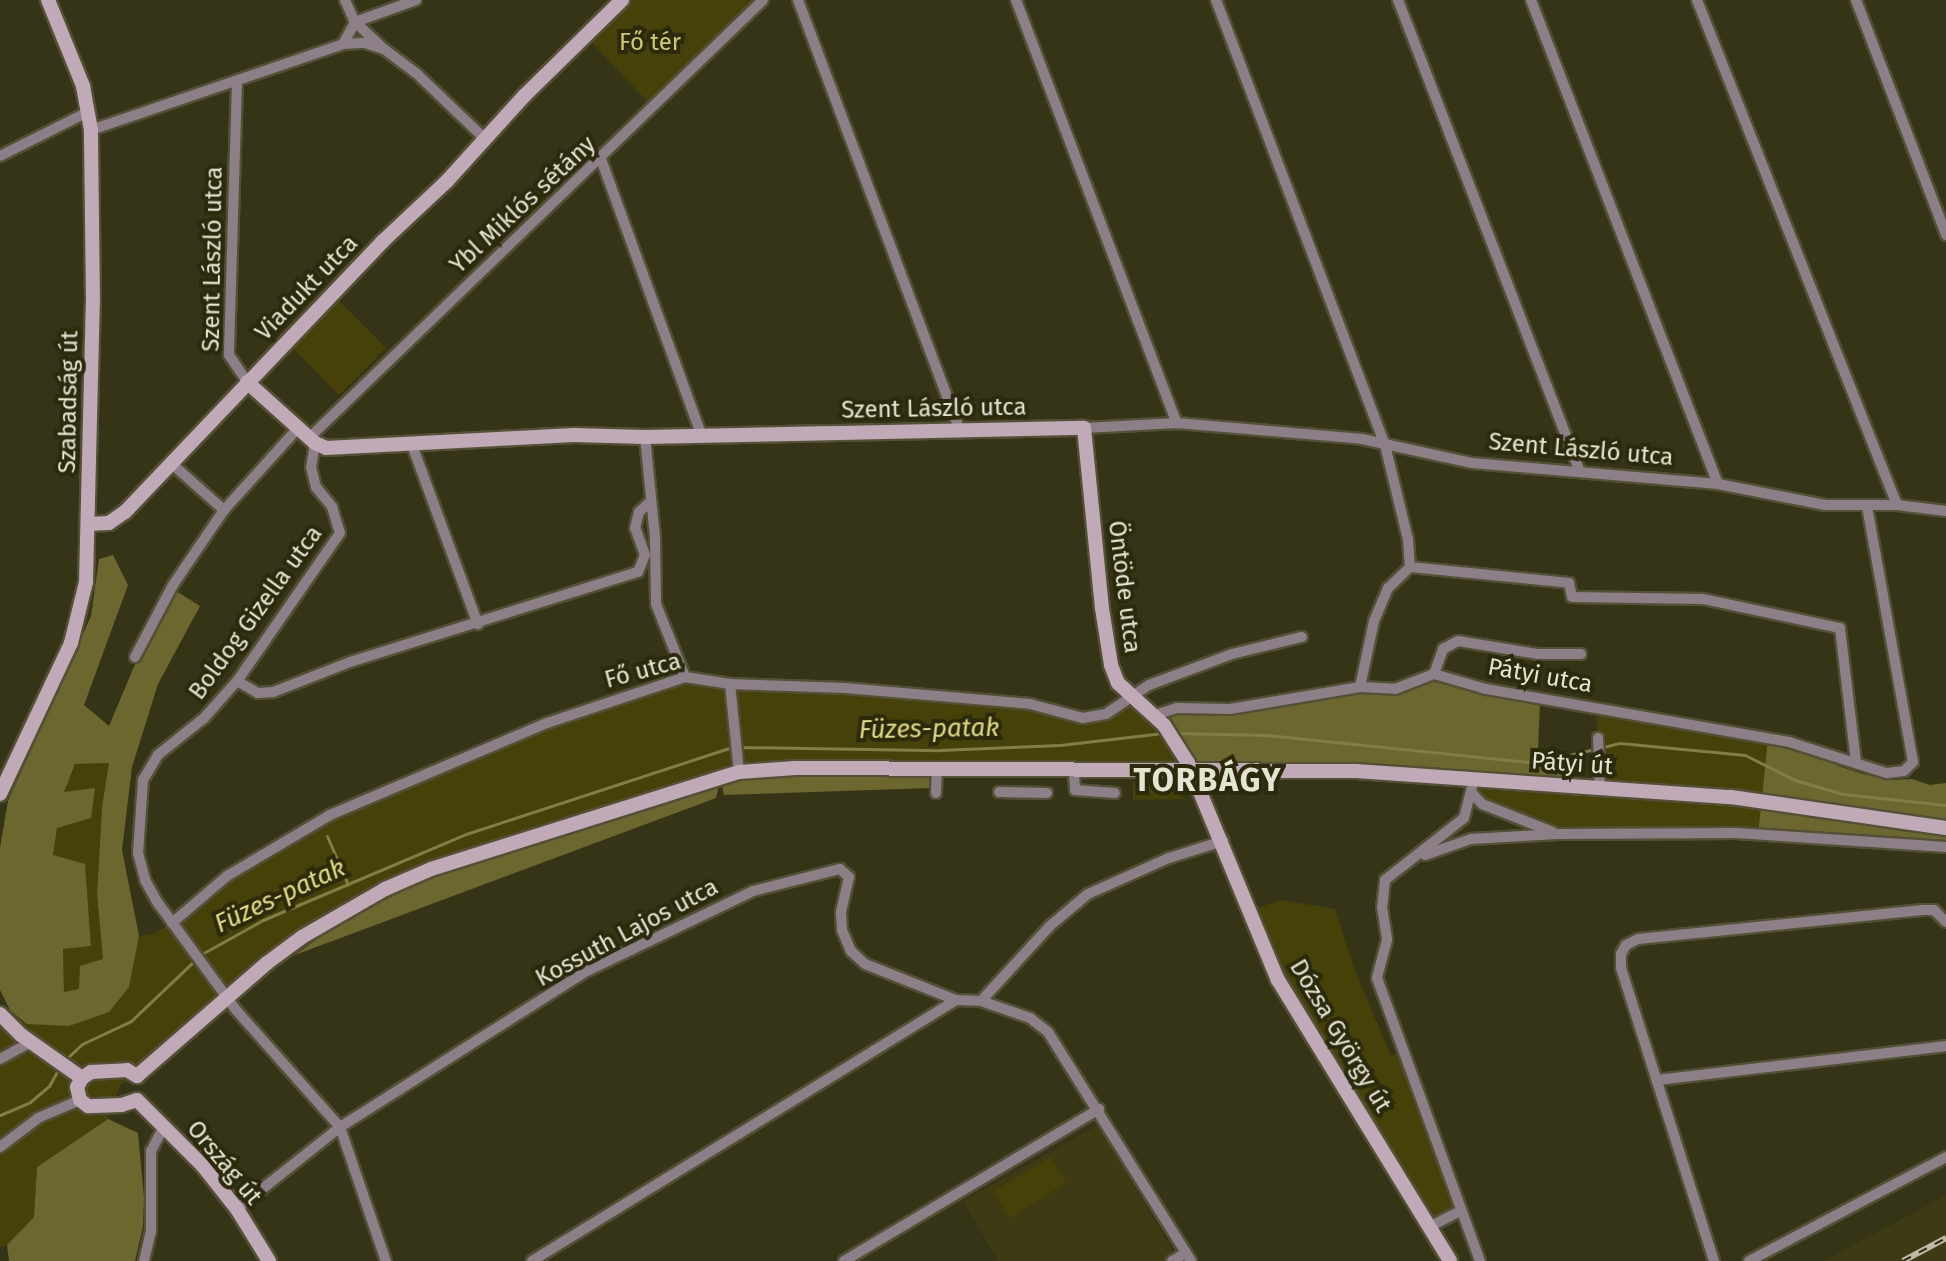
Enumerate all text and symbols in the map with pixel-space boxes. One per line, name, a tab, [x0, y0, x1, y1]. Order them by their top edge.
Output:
park label: Fő tér	[619, 29, 681, 57]
street label: Ybl Miklós sétány	[444, 130, 602, 280]
street label: Szent László utca	[197, 166, 229, 352]
street label: Viadukt utca	[250, 229, 364, 347]
street label: Szabadság út	[53, 330, 85, 474]
street label: Szent László utca	[841, 393, 1027, 425]
street label: Szent László utca	[1487, 428, 1675, 472]
street label: Öntöde utca	[1102, 519, 1146, 655]
street label: Boldog Gizella utca	[183, 520, 329, 706]
street label: Fő utca	[602, 647, 684, 695]
street label: Pátyi utca	[1485, 653, 1595, 699]
water label: Füzes-patak	[858, 712, 1000, 746]
street label: Pátyi út	[1530, 747, 1614, 781]
district label: TORBÁGY	[1134, 761, 1282, 799]
water label: Füzes-patak	[210, 852, 350, 940]
street label: Kossuth Lajos utca	[531, 873, 723, 993]
street label: Dózsa György út	[1283, 954, 1397, 1118]
street label: Ország út	[180, 1115, 268, 1211]

